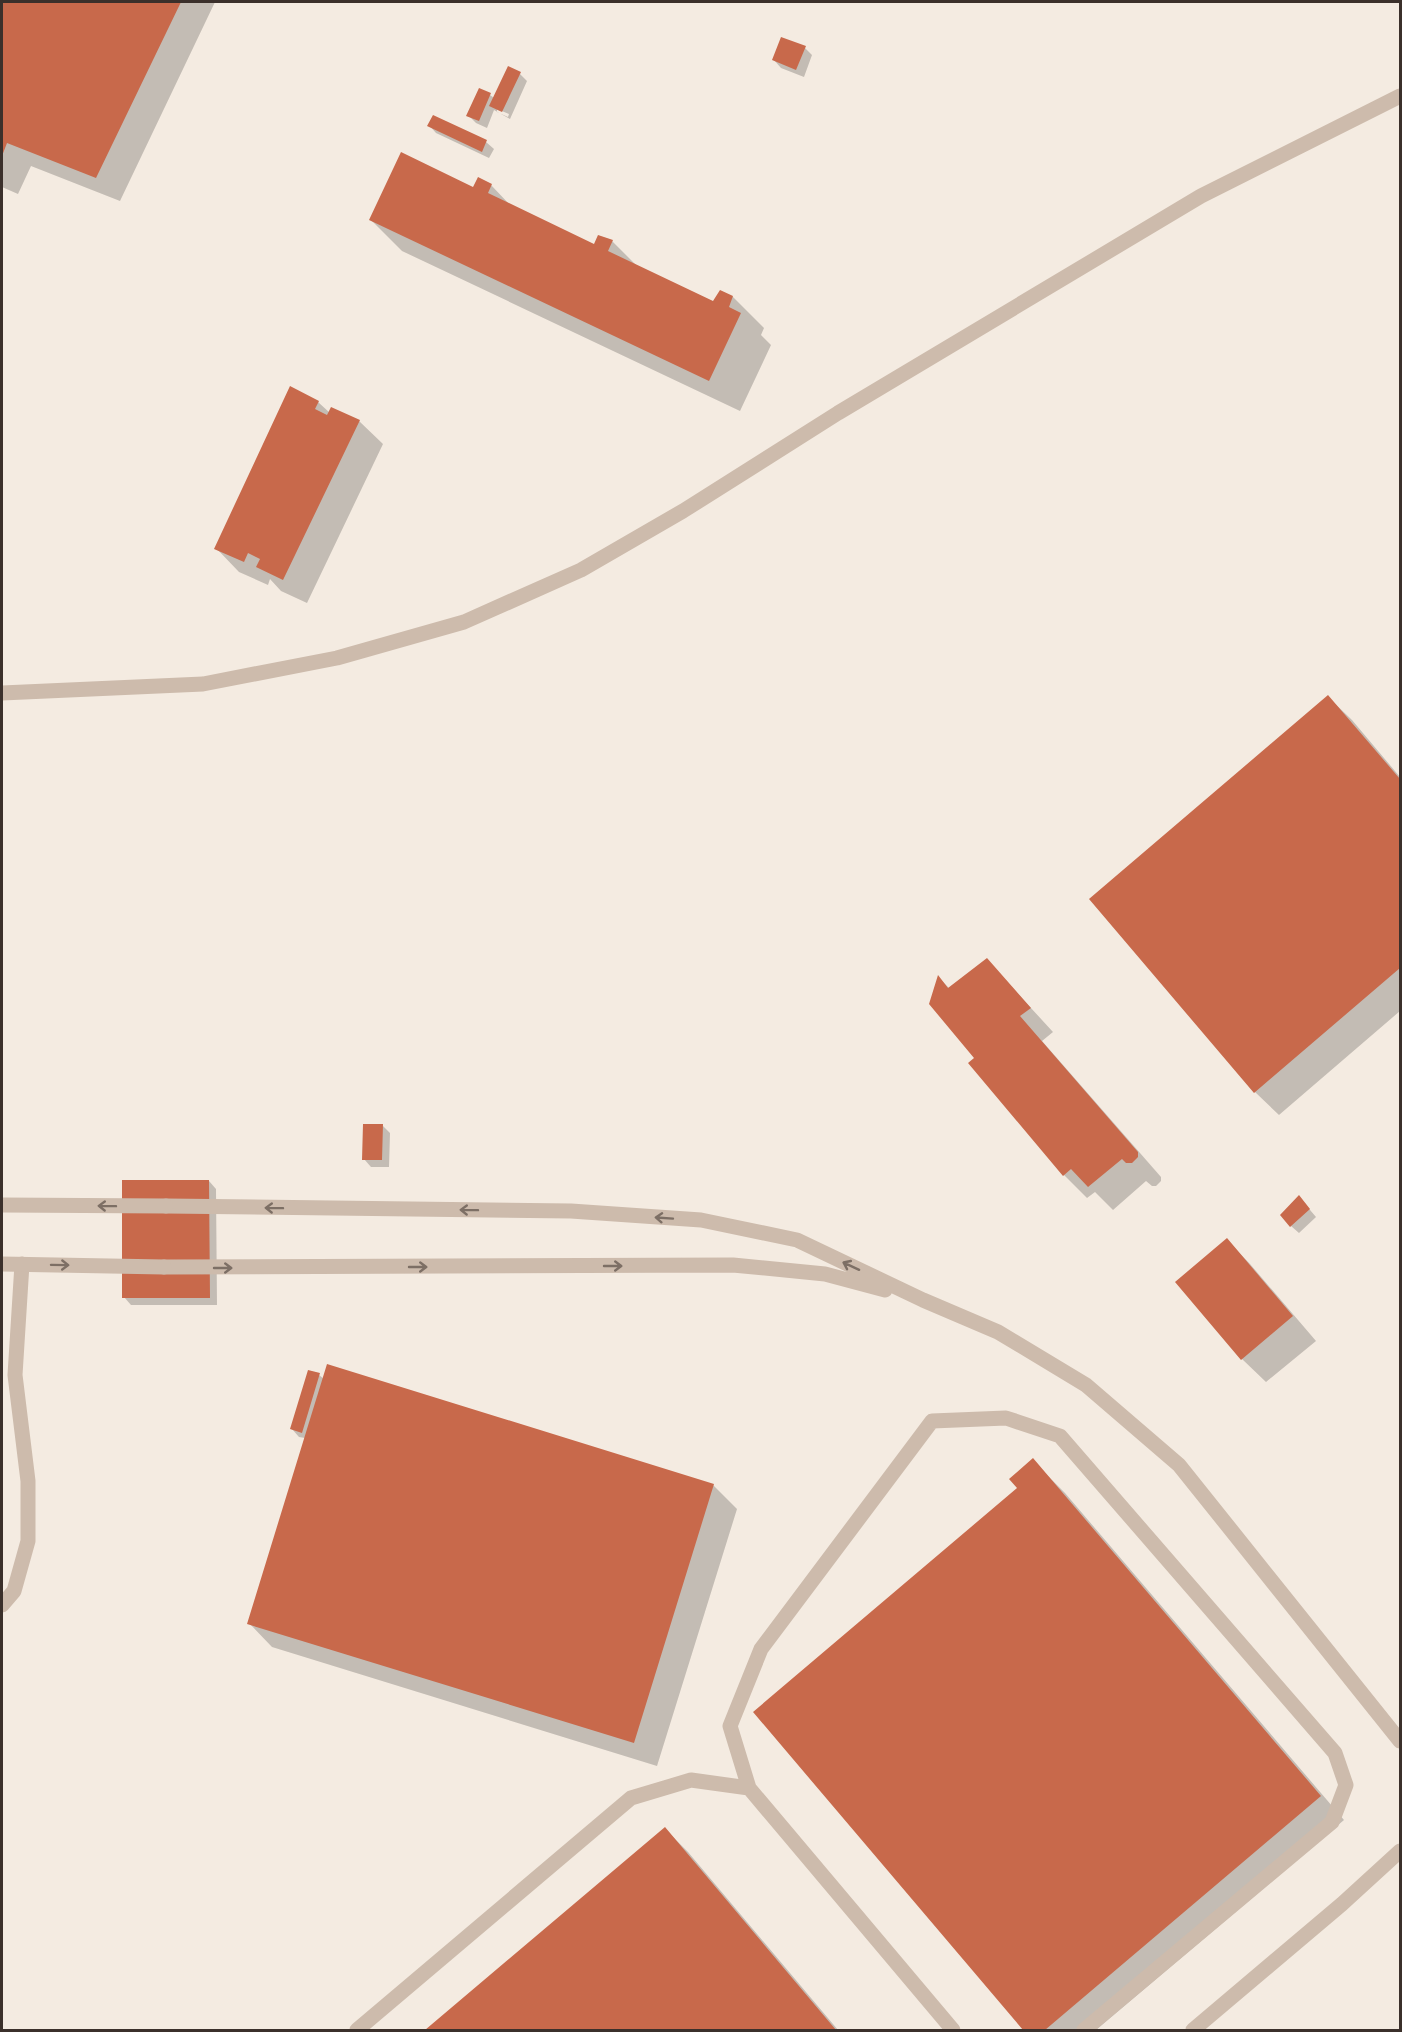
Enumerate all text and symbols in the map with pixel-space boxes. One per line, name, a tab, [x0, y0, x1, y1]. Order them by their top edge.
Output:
one-way arrow	[98, 1200, 118, 1212]
one-way arrow	[265, 1202, 285, 1213]
one-way arrow	[460, 1204, 480, 1216]
one-way arrow	[655, 1212, 674, 1223]
one-way arrow	[49, 1259, 69, 1271]
one-way arrow	[843, 1259, 861, 1271]
one-way arrow	[602, 1260, 622, 1272]
one-way arrow	[407, 1261, 427, 1273]
one-way arrow	[212, 1262, 232, 1274]

